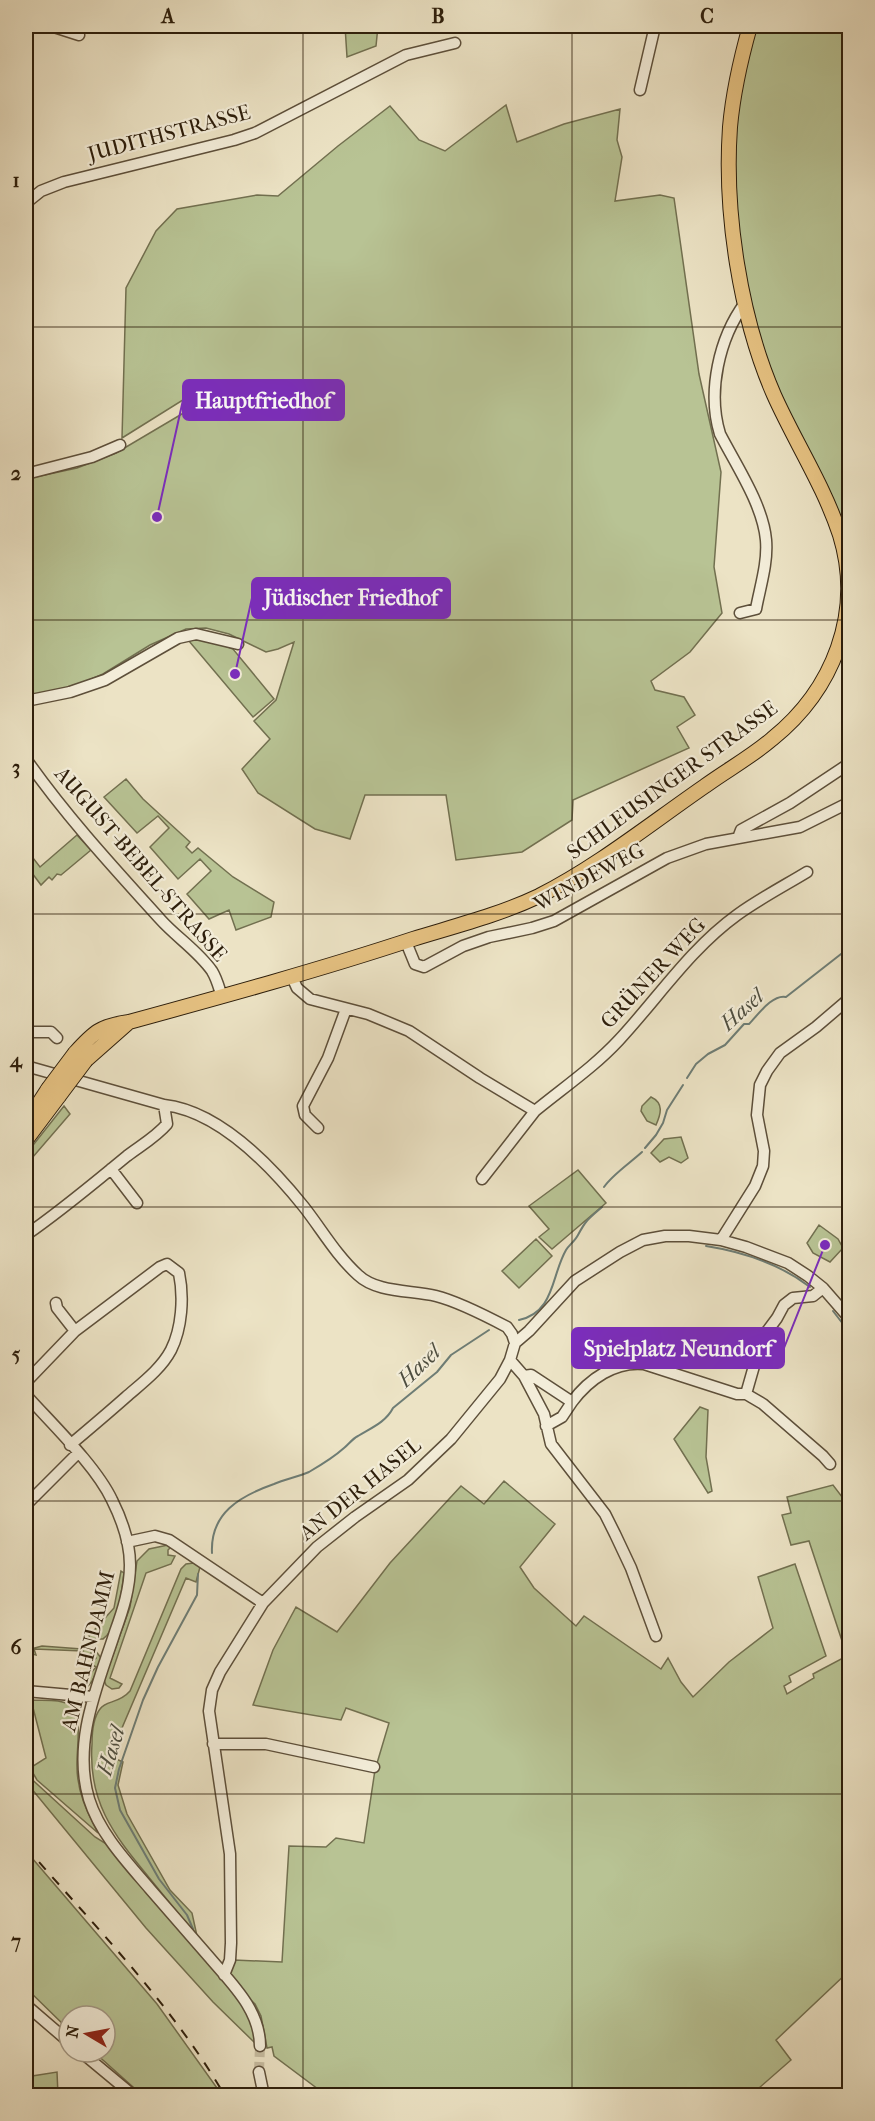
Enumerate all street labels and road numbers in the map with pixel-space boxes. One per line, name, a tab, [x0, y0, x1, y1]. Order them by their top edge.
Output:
street label: JUDITHSTRASSE	[83, 100, 253, 167]
street label: SCHLEUSINGER STRASSE	[562, 696, 782, 864]
street label: AUGUST-BEBEL-STRASSE	[49, 761, 232, 966]
street label: WINDEWEG	[529, 838, 648, 917]
street label: GRÜNER WEG	[596, 913, 710, 1033]
street label: AN DER HASEL	[294, 1433, 426, 1546]
street label: AM BAHNDAMM	[56, 1568, 120, 1735]

